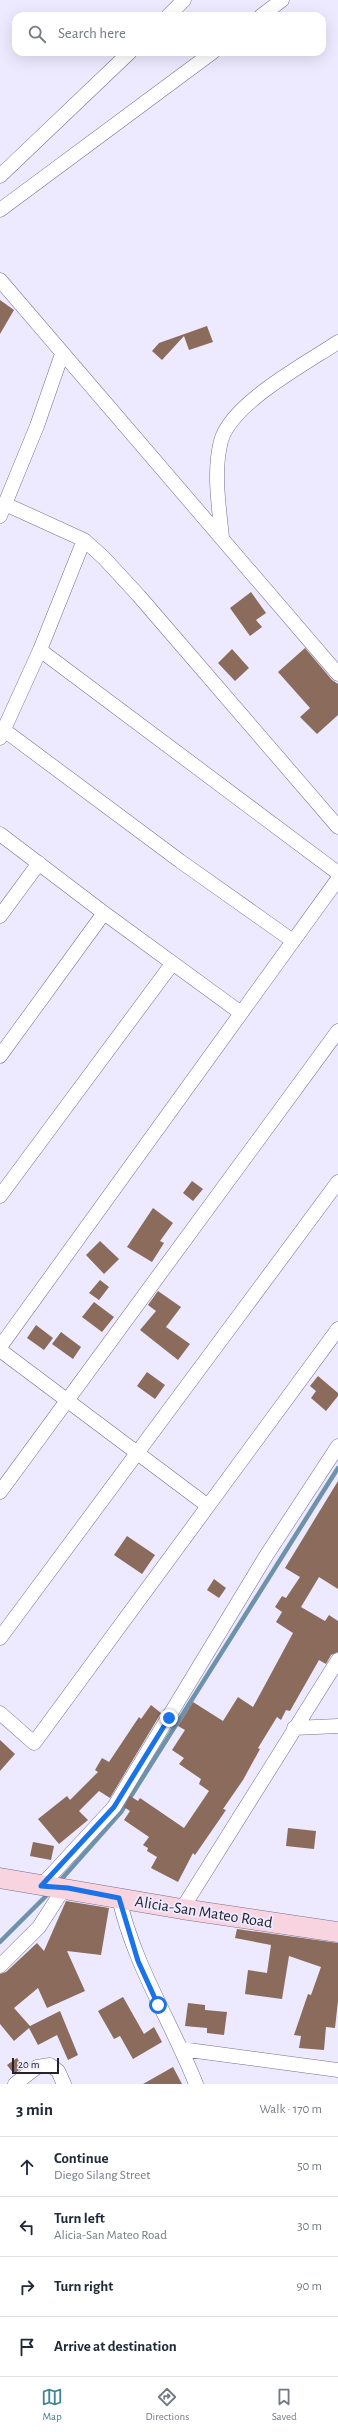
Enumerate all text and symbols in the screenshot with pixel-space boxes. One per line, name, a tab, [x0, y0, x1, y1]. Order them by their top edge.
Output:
search box	[12, 12, 326, 56]
icon: search	[26, 23, 48, 45]
text: Search here	[58, 26, 126, 41]
route end	[160, 1709, 178, 1727]
street label: Alicia-San Mateo Road	[134, 1893, 274, 1931]
route start	[149, 1996, 167, 2014]
scale bar	[12, 2056, 59, 2075]
text: 20 m	[18, 2059, 39, 2070]
text: 3 min	[16, 2101, 53, 2118]
text: Walk · 170 m	[259, 2103, 322, 2116]
text: Continue	[54, 2151, 109, 2166]
icon: ahead	[16, 2156, 38, 2178]
text: 50 m	[297, 2160, 322, 2173]
text: Diego Silang Street	[54, 2169, 150, 2182]
text: Turn left	[54, 2211, 105, 2226]
icon: left	[16, 2216, 38, 2238]
text: 30 m	[297, 2220, 322, 2233]
text: Alicia-San Mateo Road	[54, 2229, 167, 2242]
icon: right	[16, 2276, 38, 2298]
text: Turn right	[54, 2279, 113, 2294]
text: 90 m	[296, 2280, 322, 2293]
icon: arrive	[16, 2336, 38, 2358]
text: Arrive at destination	[54, 2339, 177, 2354]
tab: Map	[41, 2386, 63, 2423]
tab: Directions	[145, 2386, 189, 2423]
tab: Saved	[272, 2386, 297, 2423]

